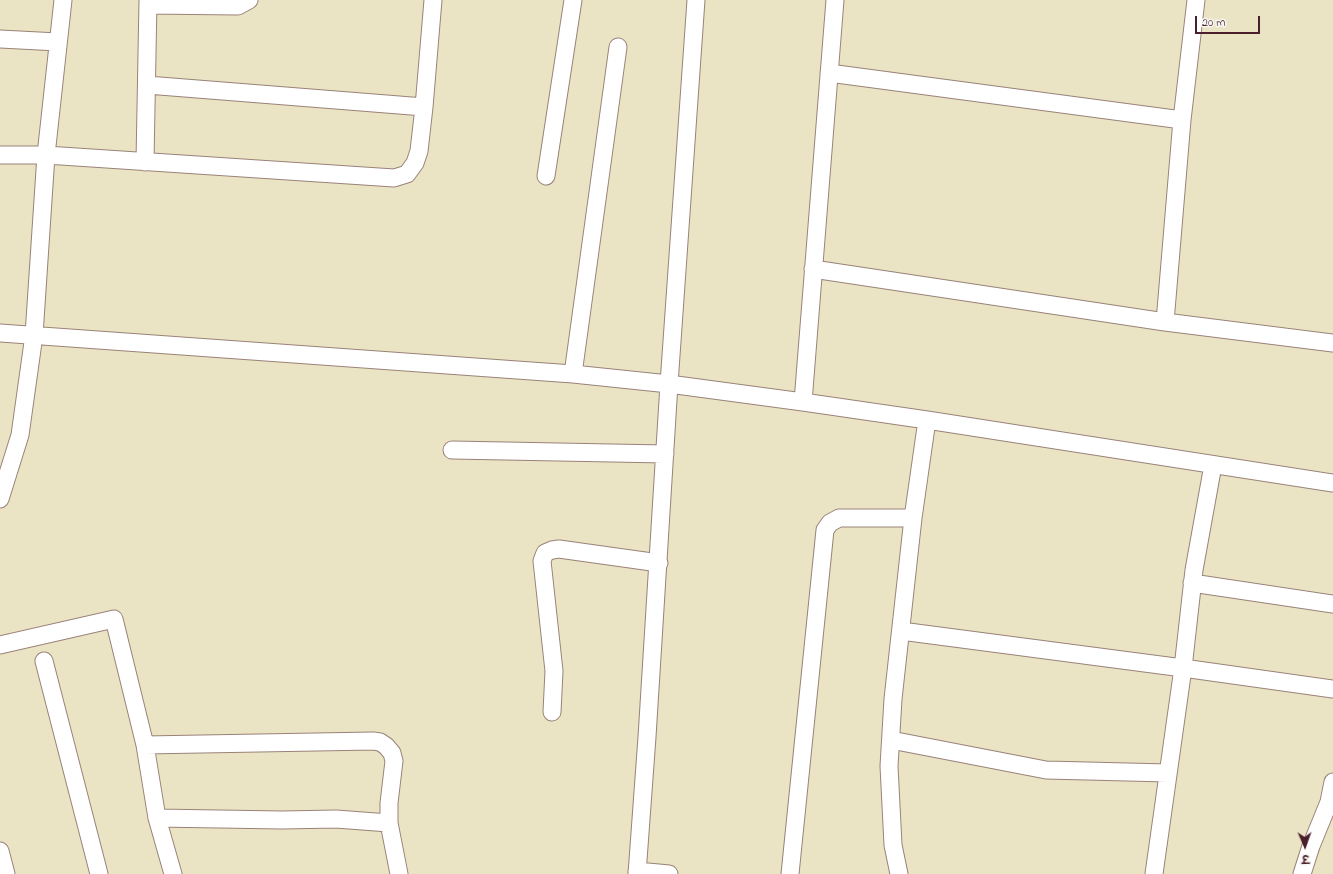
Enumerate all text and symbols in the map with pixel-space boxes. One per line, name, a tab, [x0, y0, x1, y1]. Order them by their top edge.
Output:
scale bar	[1197, 8, 1262, 34]
text: 20 m	[1202, 14, 1225, 32]
north arrow	[1285, 826, 1325, 866]
text: उ	[1301, 850, 1309, 866]

